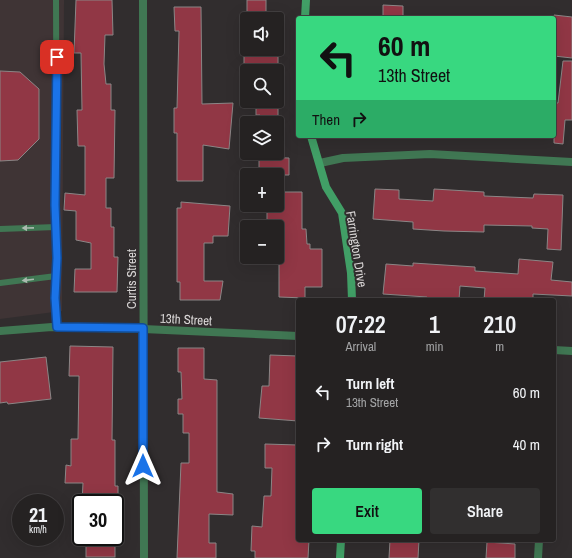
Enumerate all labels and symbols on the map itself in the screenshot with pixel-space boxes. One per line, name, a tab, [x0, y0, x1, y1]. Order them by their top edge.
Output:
pin	[40, 40, 74, 74]
street label: Farrington Drive	[342, 210, 371, 289]
one-way arrow	[21, 225, 34, 231]
street label: Curtis Street	[123, 249, 140, 309]
one-way arrow	[22, 276, 34, 283]
street label: 13th Street	[159, 310, 212, 329]
position arrow	[122, 445, 164, 487]
speed limit sign: 30	[72, 494, 124, 546]

